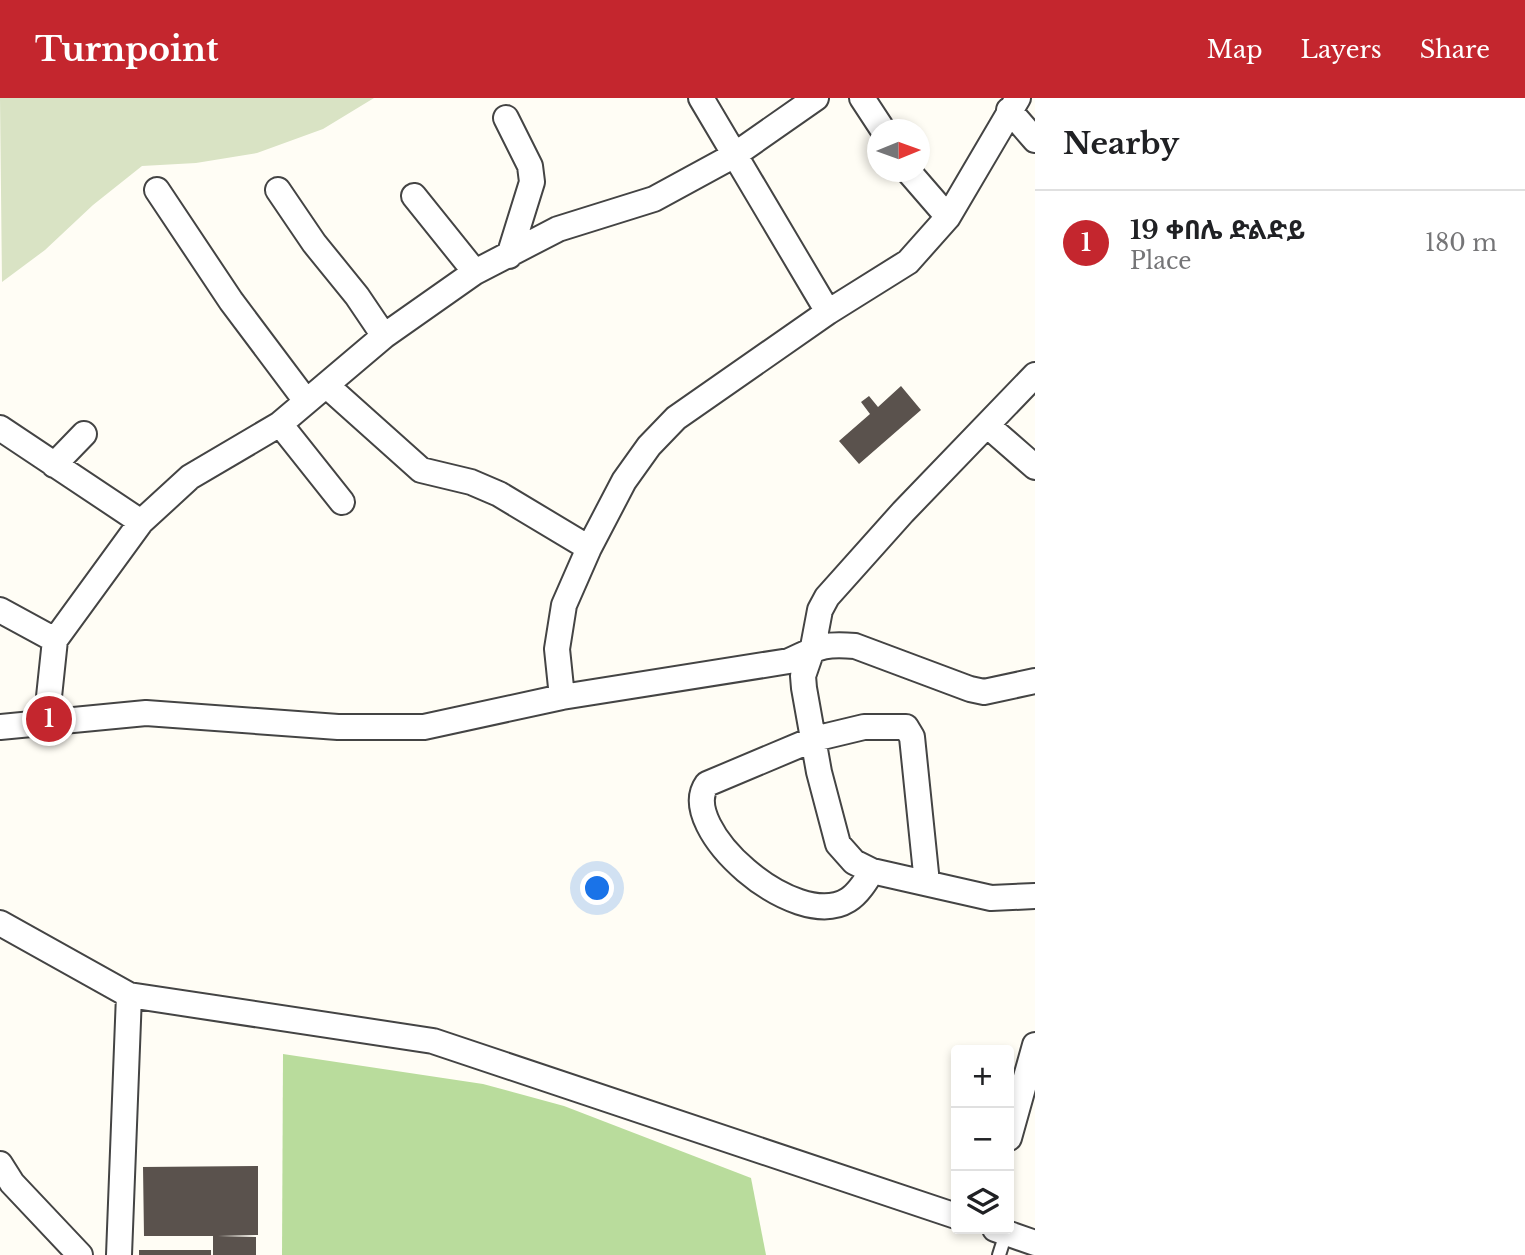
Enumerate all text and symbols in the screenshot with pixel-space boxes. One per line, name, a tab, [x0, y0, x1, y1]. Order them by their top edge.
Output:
text: Turnpoint	[35, 29, 219, 70]
text: Map	[1207, 35, 1263, 64]
text: Layers	[1301, 35, 1382, 64]
text: Share	[1420, 35, 1490, 64]
north arrow	[867, 119, 930, 182]
text: Nearby	[1063, 125, 1179, 162]
text: 19 ቀበሌ ድልድይ	[1130, 214, 1306, 246]
text: 1	[1081, 229, 1091, 257]
text: 180 m	[1425, 229, 1497, 257]
text: Place	[1130, 247, 1192, 275]
pin: 1	[26, 693, 72, 745]
your location	[580, 871, 614, 905]
map controls	[951, 1045, 1014, 1234]
button: +	[951, 1045, 1014, 1108]
button: −	[951, 1108, 1014, 1171]
button: layers	[951, 1171, 1014, 1234]

